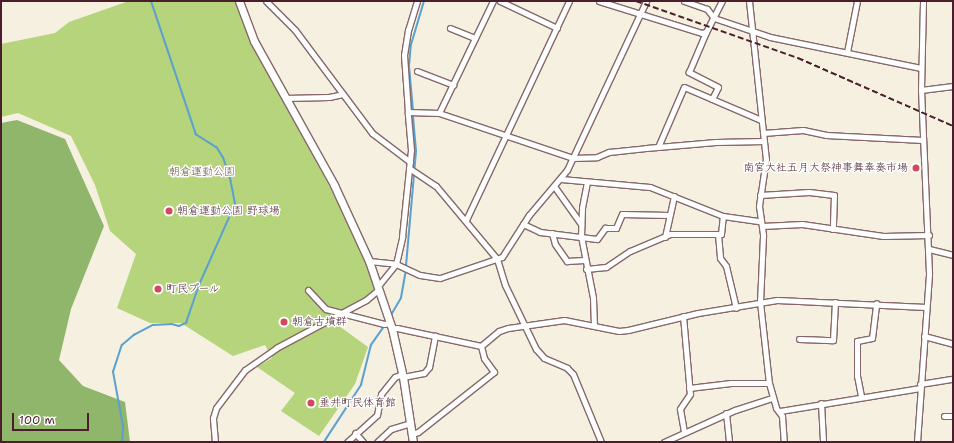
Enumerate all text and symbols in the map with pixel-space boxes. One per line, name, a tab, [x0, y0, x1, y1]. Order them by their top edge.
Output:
place label: 南宮大社五月大祭神事舞奉奏市場	[743, 161, 908, 175]
marker: 南宮大社五月大祭神事舞奉奏市場	[911, 163, 921, 173]
park label: 朝倉運動公園	[169, 165, 235, 179]
place label: 朝倉運動公園 野球場	[177, 204, 280, 218]
marker: 朝倉運動公園 野球場	[164, 206, 174, 216]
place label: 町民プール	[166, 282, 220, 296]
marker: 町民プール	[153, 284, 163, 294]
place label: 朝倉古墳群	[292, 315, 347, 329]
marker: 朝倉古墳群	[279, 317, 289, 327]
place label: 垂井町民体育館	[319, 396, 396, 410]
marker: 垂井町民体育館	[306, 398, 316, 408]
scale bar	[14, 405, 91, 431]
text: 100 m	[19, 412, 55, 428]

